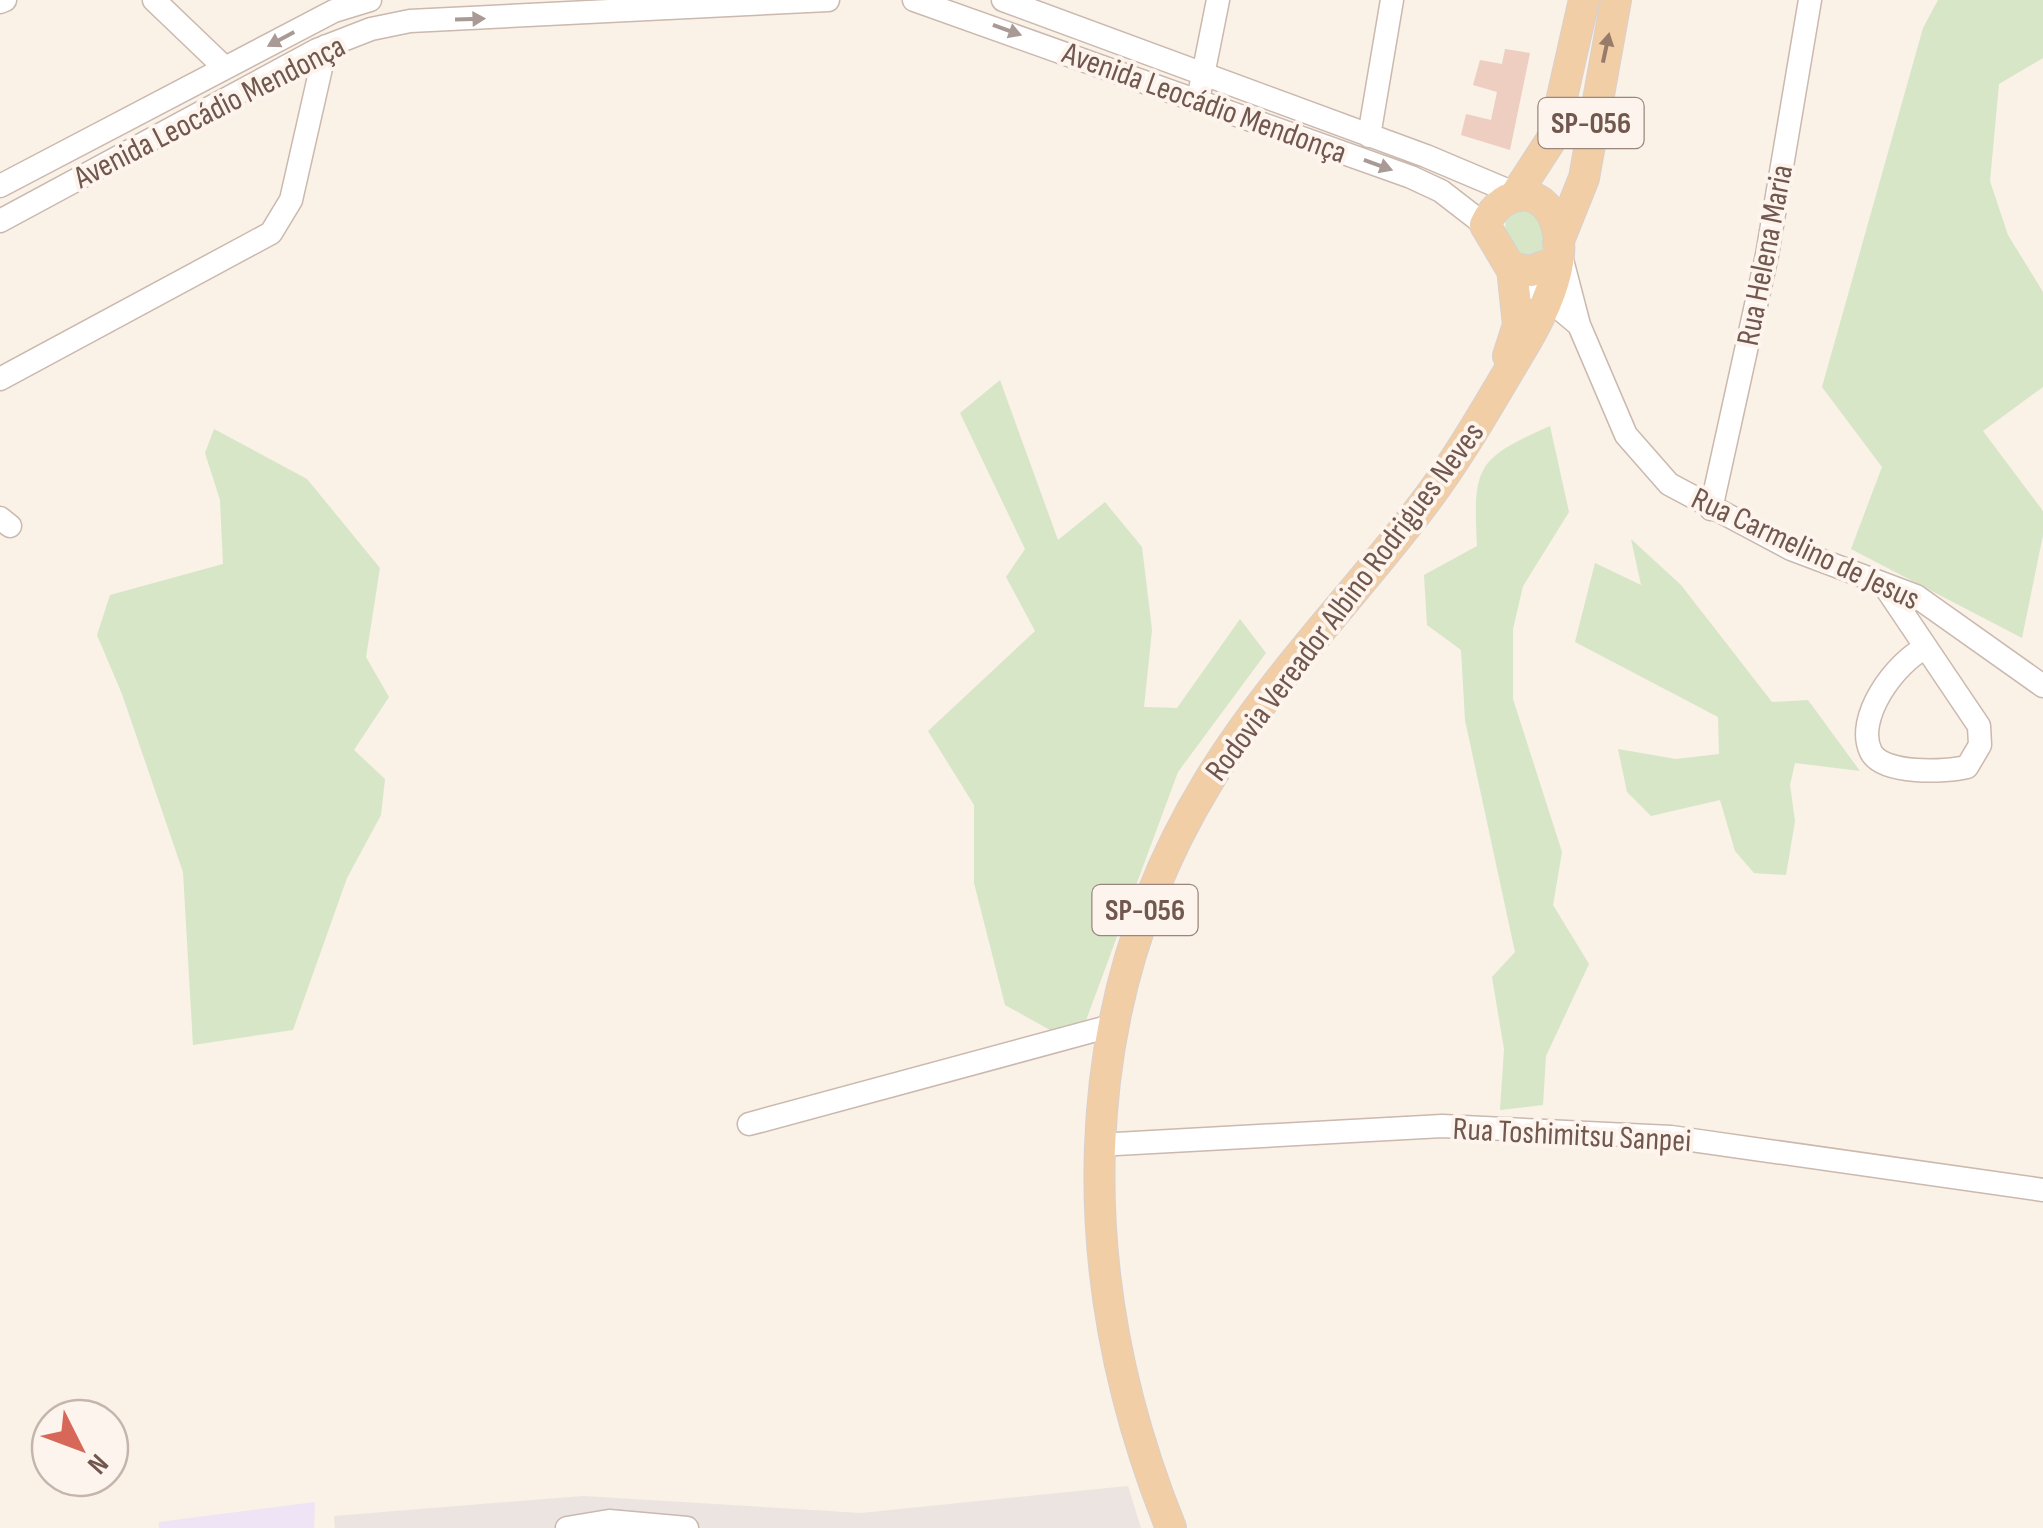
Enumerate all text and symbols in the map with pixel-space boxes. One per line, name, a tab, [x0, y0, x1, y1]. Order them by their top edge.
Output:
one-way arrow	[454, 10, 486, 26]
one-way arrow	[992, 23, 1022, 38]
street label: Avenida Leocádio Mendonça	[67, 27, 352, 198]
one-way arrow	[266, 30, 295, 47]
one-way arrow	[1599, 32, 1614, 63]
street label: Avenida Leocádio Mendonça	[1056, 34, 1352, 173]
road number: SP-056	[1538, 98, 1644, 148]
one-way arrow	[1363, 158, 1393, 173]
street label: Rua Helena Maria	[1729, 162, 1802, 349]
street label: Rodovia Vereador Albino Rodrigues Neves	[1197, 415, 1493, 789]
street label: Rua Carmelino de Jesus	[1685, 479, 1926, 619]
road number: SP-056	[1092, 885, 1198, 935]
street label: Rua Toshimitsu Sanpei	[1452, 1110, 1692, 1161]
north arrow	[30, 1398, 130, 1498]
text: N	[80, 1447, 115, 1480]

